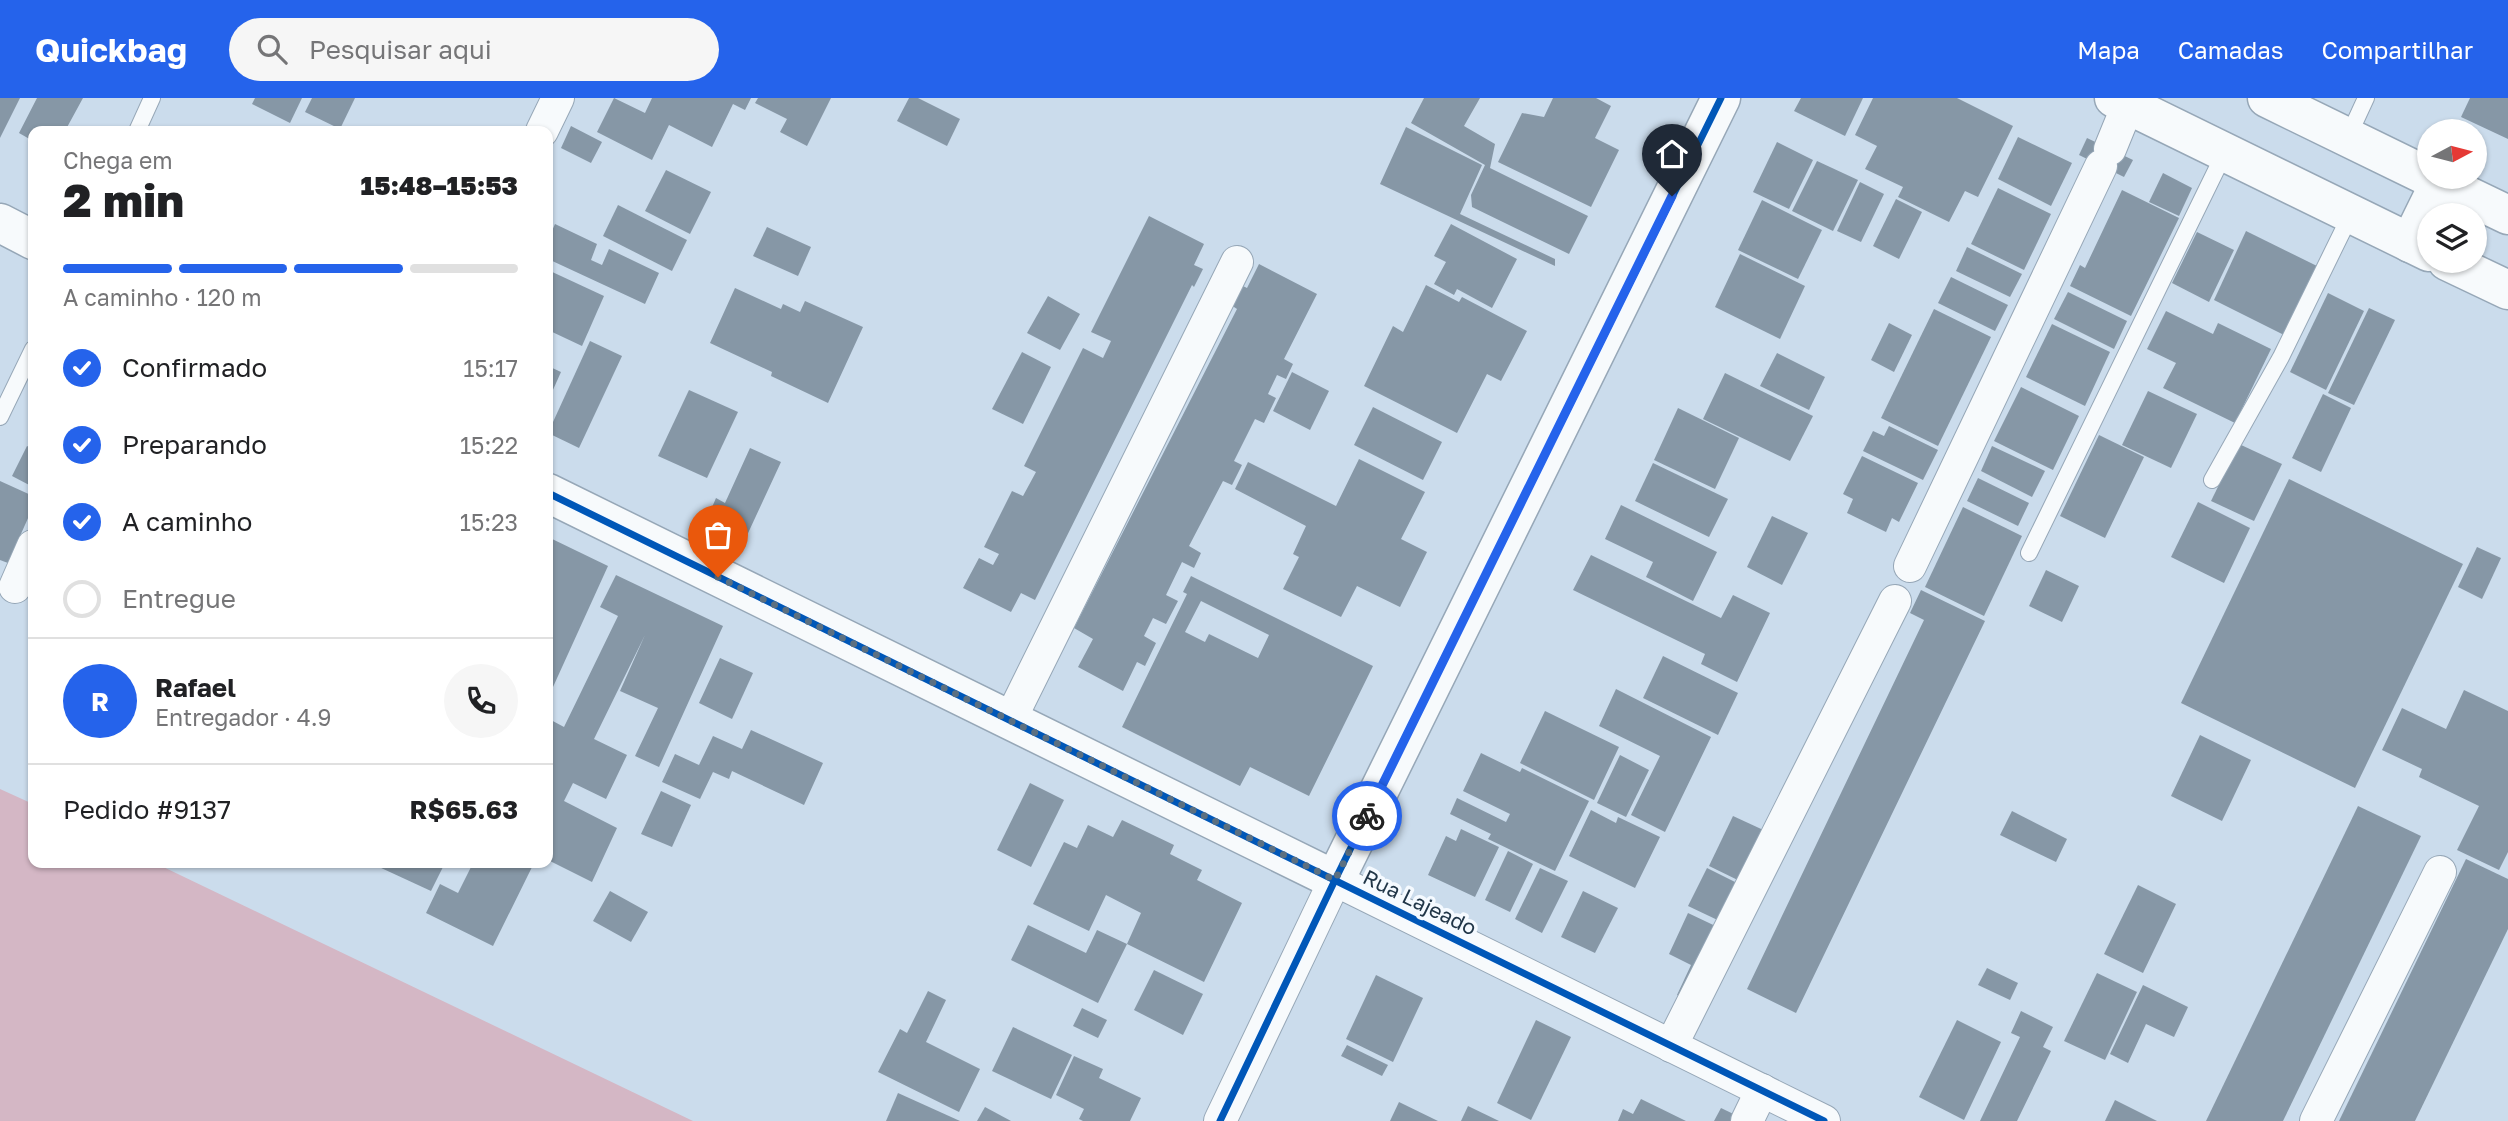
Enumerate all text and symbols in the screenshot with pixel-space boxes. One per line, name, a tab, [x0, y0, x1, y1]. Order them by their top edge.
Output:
search box	[229, 18, 719, 81]
text: Quickbag	[35, 30, 187, 69]
icon: search	[253, 30, 291, 68]
text: Pesquisar aqui	[309, 34, 492, 65]
text: Mapa	[2077, 35, 2140, 64]
text: Camadas	[2178, 35, 2283, 64]
text: Compartilhar	[2321, 35, 2473, 64]
north arrow	[2417, 119, 2487, 189]
map controls	[2417, 119, 2487, 273]
pin	[1642, 124, 1702, 196]
icon: home	[1653, 135, 1691, 173]
text: Chega em	[63, 146, 173, 174]
text: 15:48–15:53	[360, 170, 518, 201]
text: 2 min	[63, 172, 184, 227]
button: layers	[2417, 203, 2487, 273]
text: A caminho · 120 m	[63, 283, 262, 311]
icon: check	[63, 349, 101, 387]
text: Confirmado	[122, 352, 267, 383]
text: 15:17	[463, 354, 518, 382]
icon: check	[63, 426, 101, 464]
text: Preparando	[122, 429, 267, 460]
text: 15:22	[460, 431, 518, 459]
icon: check	[63, 503, 101, 541]
pin	[688, 505, 748, 577]
text: A caminho	[122, 506, 252, 537]
text: 15:23	[460, 508, 518, 536]
icon: bag	[699, 516, 737, 554]
text: Entregue	[122, 583, 236, 614]
button: phone	[444, 664, 518, 738]
text: Rafael	[155, 672, 236, 703]
text: R	[91, 686, 109, 717]
text: Entregador · 4.9	[155, 703, 332, 731]
courier	[1332, 781, 1402, 851]
text: Pedido #9137	[63, 794, 231, 825]
text: R$65.63	[409, 794, 518, 825]
icon: bike	[1348, 797, 1386, 835]
street label: Rua Lajeado	[1359, 863, 1481, 941]

